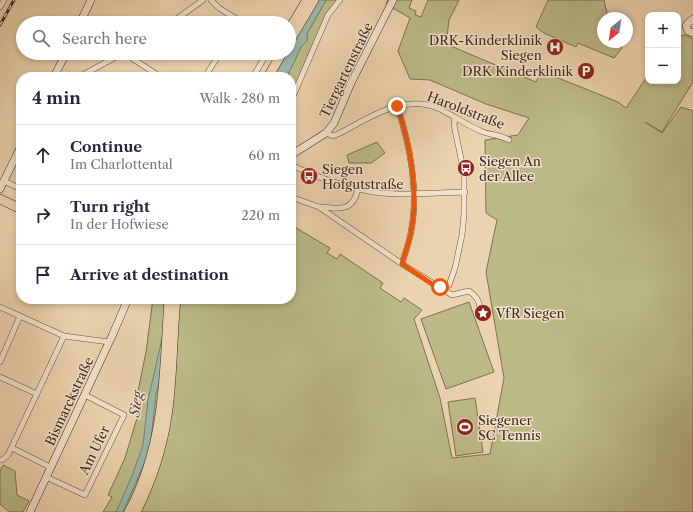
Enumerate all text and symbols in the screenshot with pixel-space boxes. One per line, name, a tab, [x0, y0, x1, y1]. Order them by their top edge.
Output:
north arrow	[597, 12, 633, 48]
map controls	[645, 12, 681, 84]
button: +	[645, 12, 681, 48]
search box	[16, 16, 296, 60]
street label: Tiergartenstraße	[316, 20, 376, 120]
icon: search	[30, 27, 52, 49]
text: Search here	[62, 29, 147, 48]
place label: DRK-Kinderklinik Siegen	[429, 32, 542, 63]
hospital icon: DRK-Kinderklinik Siegen	[545, 37, 565, 57]
button: −	[645, 48, 681, 84]
parking icon: DRK Kinderklinik	[576, 61, 596, 81]
place label: DRK Kinderklinik	[462, 63, 573, 79]
text: 4 min	[32, 88, 81, 108]
street label: Haroldstraße	[425, 88, 507, 132]
text: Walk · 280 m	[199, 90, 280, 106]
route end	[388, 97, 406, 115]
text: Continue	[70, 137, 142, 156]
icon: ahead	[32, 144, 54, 166]
text: 60 m	[249, 147, 280, 163]
place label: Siegen An der Allee	[479, 153, 541, 184]
text: Im Charlottental	[70, 156, 173, 172]
bus stop icon: Siegen An der Allee	[456, 158, 476, 178]
place label: Siegen Hofgutstraße	[322, 161, 404, 192]
bus stop icon: Siegen Hofgutstraße	[299, 166, 319, 186]
text: Turn right	[70, 197, 150, 216]
icon: right	[32, 204, 54, 226]
text: 220 m	[241, 207, 280, 223]
text: In der Hofwiese	[70, 216, 169, 232]
icon: arrive	[32, 264, 54, 286]
text: Arrive at destination	[70, 265, 229, 284]
route start	[431, 278, 449, 296]
place icon: VfR Siegen	[473, 303, 493, 323]
place label: VfR Siegen	[495, 305, 565, 321]
street label: Bismarckstraße	[41, 354, 97, 448]
water label: Sieg	[125, 388, 147, 419]
place label: Siegener SC Tennis	[478, 412, 541, 443]
sports icon: Siegener SC Tennis	[455, 417, 475, 437]
street label: Am Ufer	[75, 423, 113, 478]

